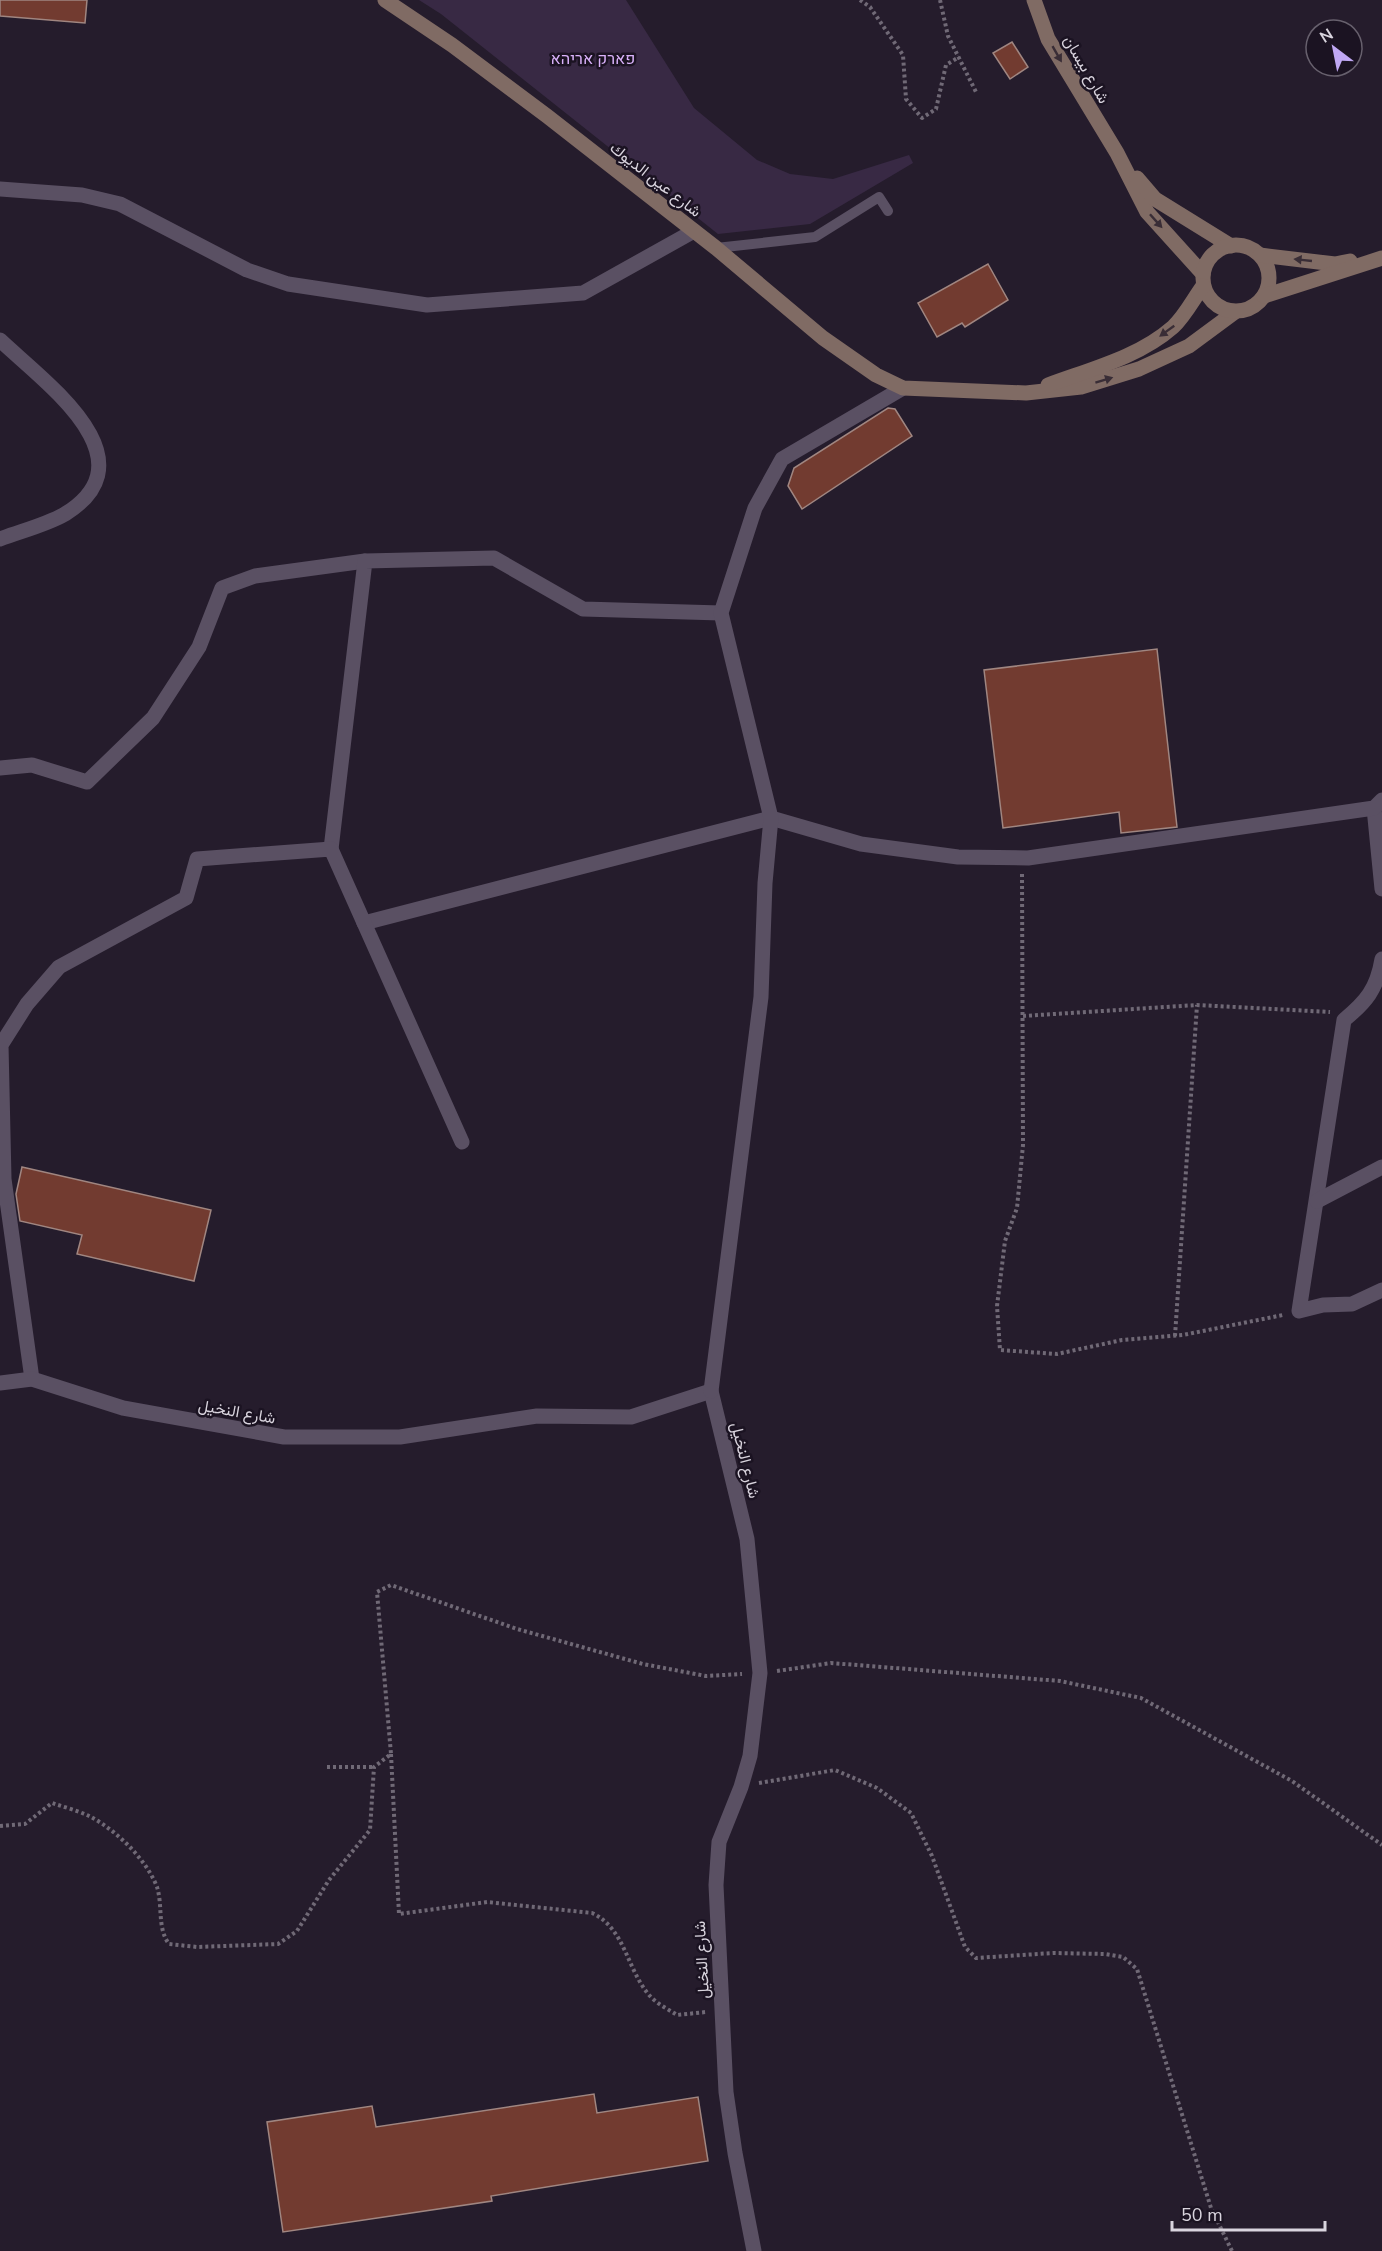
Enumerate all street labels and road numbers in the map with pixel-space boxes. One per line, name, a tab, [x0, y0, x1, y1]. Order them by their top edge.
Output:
street label: شارع بيسان	[1058, 31, 1114, 108]
street label: شارع عين الديوك	[605, 137, 706, 222]
street label: شارع النخيل	[197, 1394, 277, 1430]
street label: شارع النخيل	[725, 1420, 765, 1501]
street label: شارع النخيل	[689, 1920, 715, 1999]

